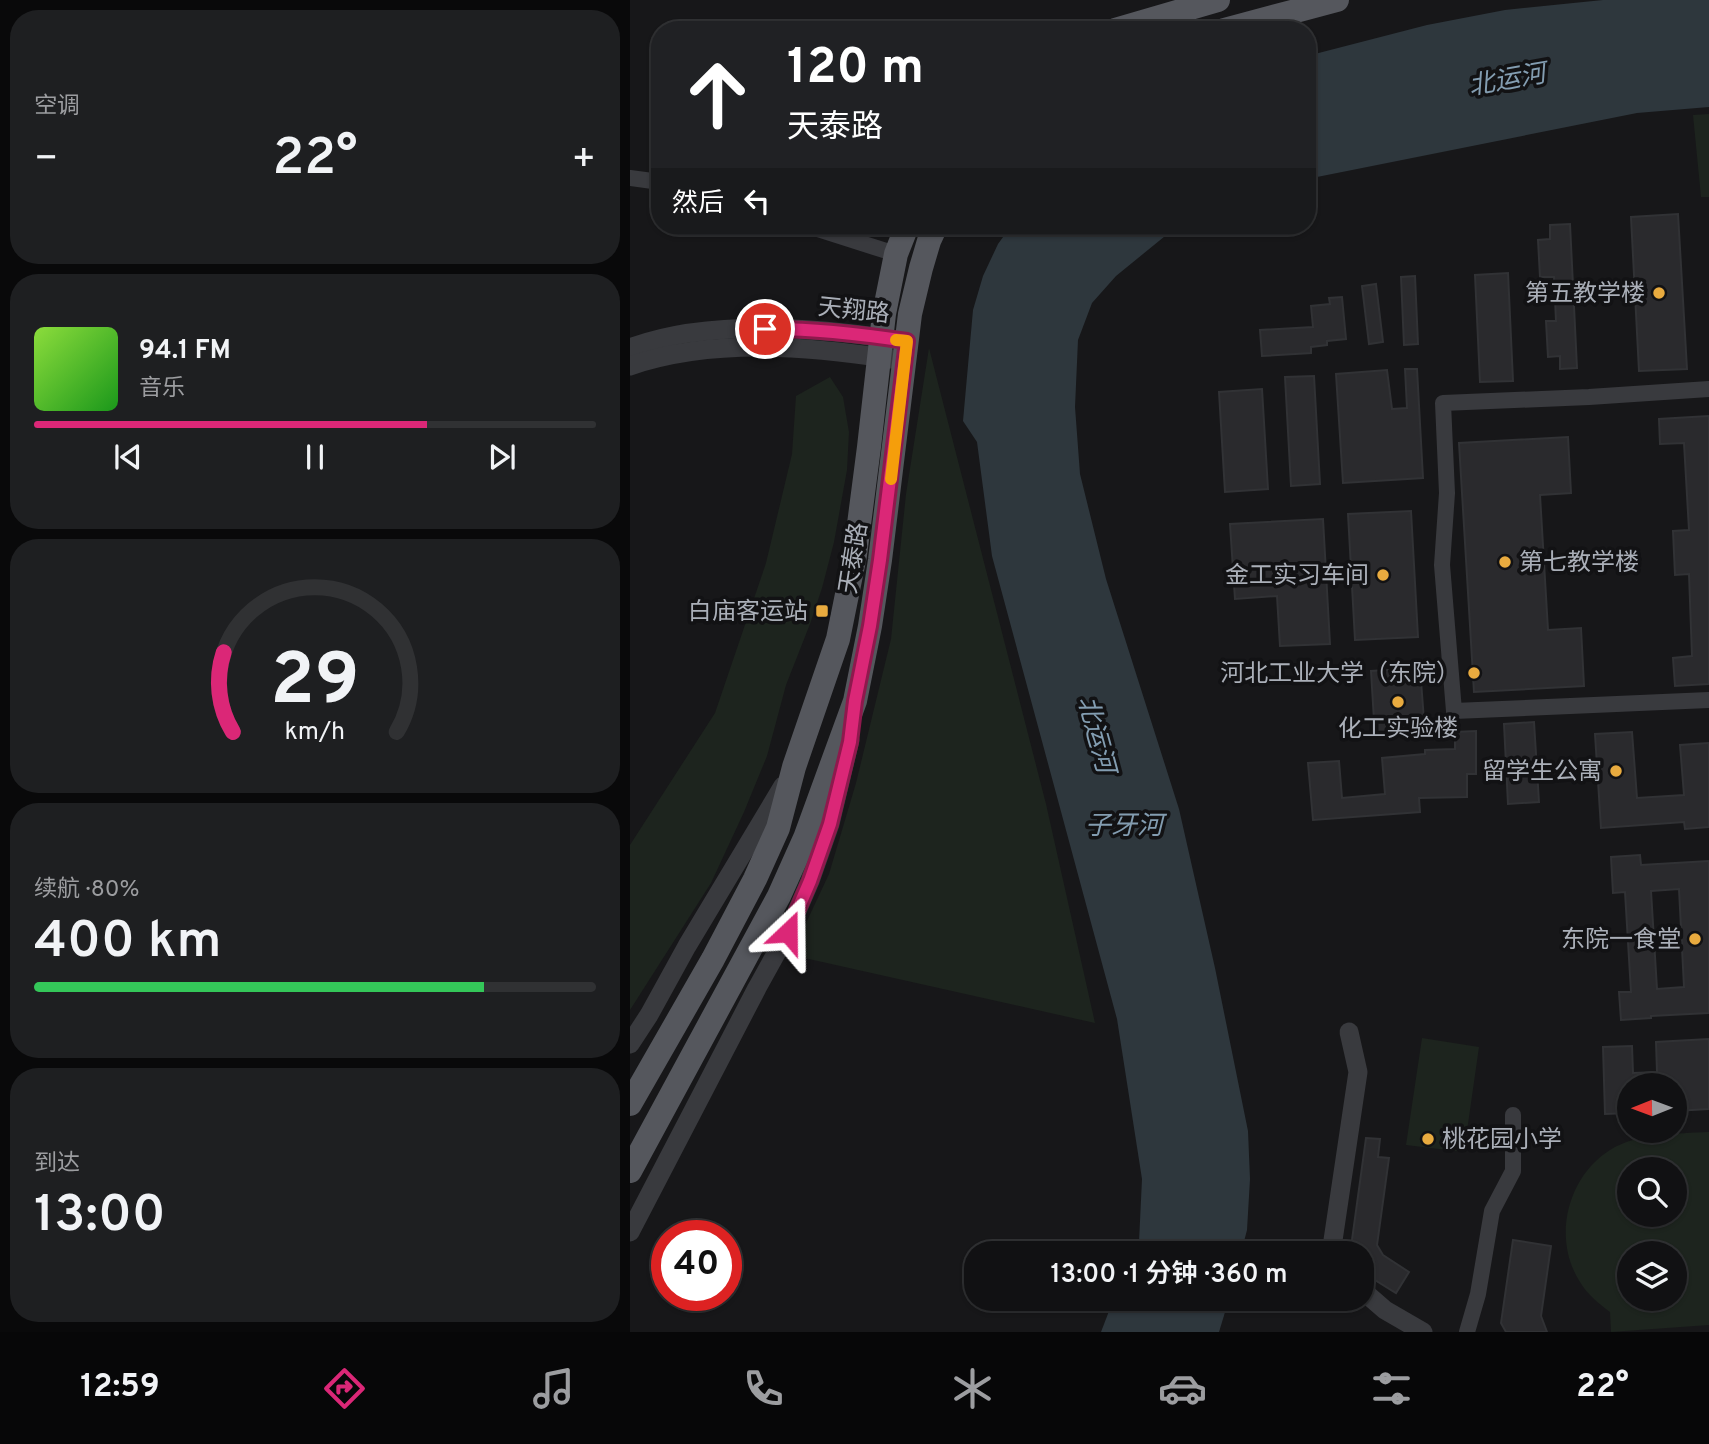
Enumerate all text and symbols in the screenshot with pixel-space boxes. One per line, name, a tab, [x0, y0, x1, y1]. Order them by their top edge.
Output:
text: 120 m	[787, 39, 924, 101]
icon: ahead	[672, 49, 763, 140]
water label: 北运河	[1466, 58, 1554, 104]
text: 空调	[34, 93, 80, 122]
text: 天泰路	[787, 109, 883, 149]
text: 22°	[272, 127, 358, 193]
text: −	[34, 136, 59, 185]
text: +	[571, 136, 596, 185]
icon: left	[738, 182, 776, 220]
text: 然后	[672, 188, 724, 221]
place label: 第五教学楼	[1525, 280, 1645, 310]
marker: 第五教学楼	[1651, 285, 1667, 301]
street label: 天翔路	[816, 293, 891, 331]
pin	[735, 299, 795, 359]
icon: arrive	[746, 310, 784, 348]
text: 94.1 FM	[139, 335, 231, 368]
text: 音乐	[139, 375, 185, 404]
icon: previous	[109, 438, 147, 476]
icon: pause	[296, 438, 334, 476]
icon: next	[483, 438, 521, 476]
street label: 天泰路	[835, 520, 875, 596]
place label: 第七教学楼	[1519, 549, 1639, 579]
marker: 第七教学楼	[1497, 554, 1513, 570]
place label: 金工实习车间	[1225, 562, 1369, 592]
marker: 金工实习车间	[1375, 567, 1391, 583]
place label: 白庙客运站	[688, 598, 808, 628]
marker: 白庙客运站	[814, 603, 830, 619]
text: 29	[270, 638, 360, 730]
place label: 河北工业大学（东院）	[1220, 660, 1460, 690]
marker: 河北工业大学（东院）	[1466, 665, 1482, 681]
water label: 北运河	[1069, 693, 1122, 781]
marker: 化工实验楼	[1390, 694, 1406, 710]
place label: 化工实验楼	[1338, 715, 1458, 745]
text: km/h	[285, 717, 345, 749]
place label: 留学生公寓	[1482, 758, 1602, 788]
marker: 留学生公寓	[1608, 763, 1624, 779]
water label: 子牙河	[1085, 811, 1168, 844]
text: 续航 · 80%	[34, 876, 139, 905]
position arrow	[751, 895, 825, 969]
text: 400 km	[34, 910, 221, 976]
place label: 东院一食堂	[1561, 926, 1681, 956]
marker: 东院一食堂	[1687, 931, 1703, 947]
north arrow	[1617, 1073, 1687, 1143]
map controls	[1617, 1073, 1687, 1311]
place label: 桃花园小学	[1442, 1126, 1562, 1156]
marker: 桃花园小学	[1420, 1131, 1436, 1147]
text: 到达	[34, 1150, 80, 1179]
button: search	[1617, 1157, 1687, 1227]
text: 13:00	[34, 1184, 166, 1250]
speed limit sign: 40	[651, 1220, 742, 1311]
button: layers	[1617, 1241, 1687, 1311]
text: 13:00 · 1 分钟 · 360 m	[1050, 1259, 1288, 1292]
icon: directions	[320, 1364, 369, 1413]
icon: music	[529, 1364, 578, 1413]
icon: phone	[739, 1364, 788, 1413]
icon: climate	[948, 1364, 997, 1413]
icon: car	[1158, 1364, 1207, 1413]
icon: filters	[1367, 1364, 1416, 1413]
text: 12:59	[80, 1368, 160, 1408]
text: 22°	[1576, 1368, 1629, 1408]

